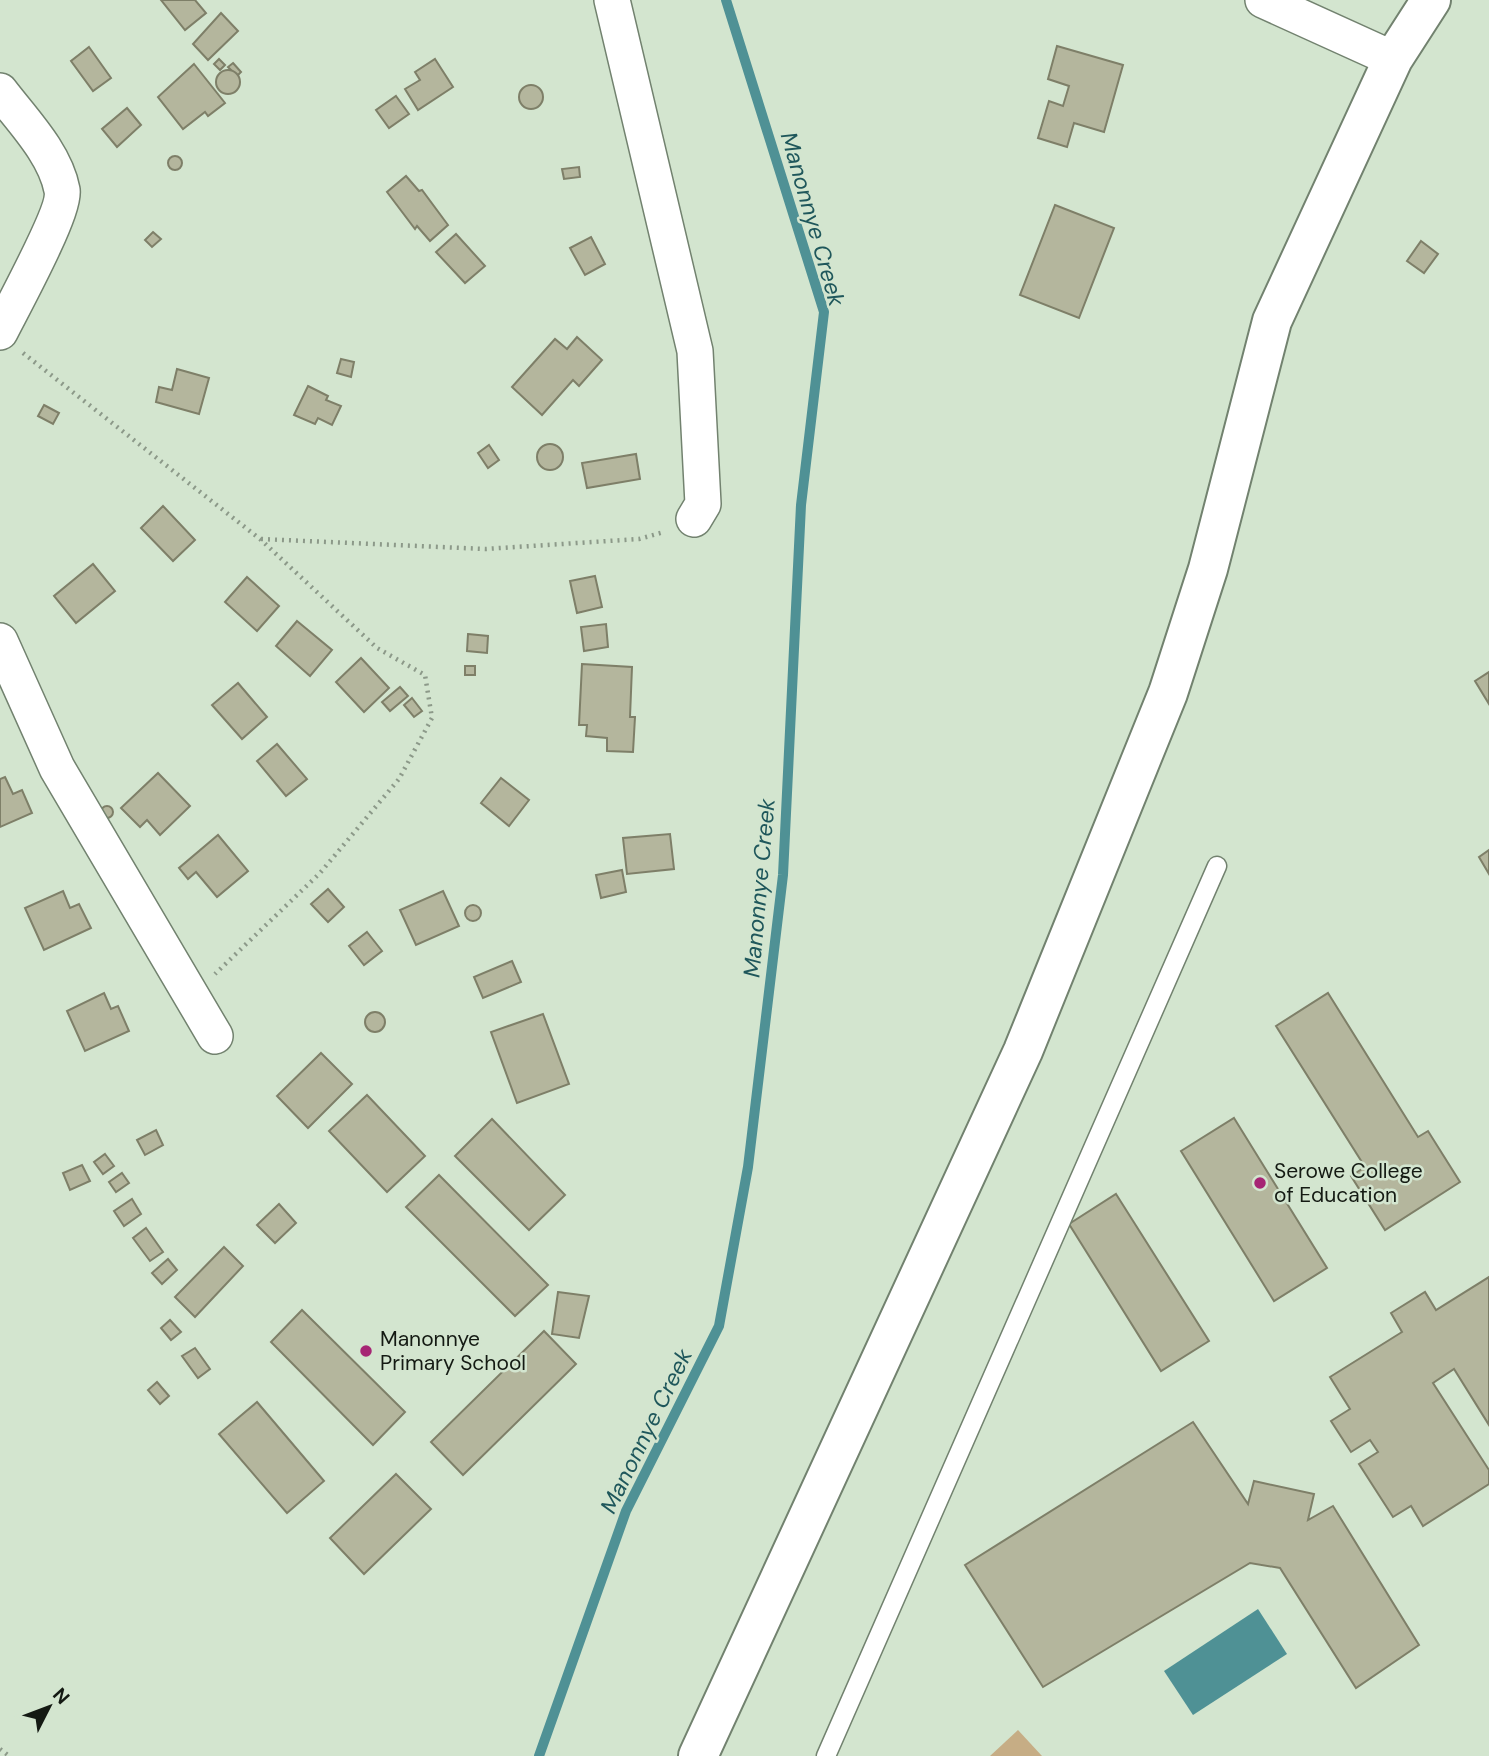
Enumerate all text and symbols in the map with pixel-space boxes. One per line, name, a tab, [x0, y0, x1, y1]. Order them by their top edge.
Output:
water label: Manonnye Creek	[774, 129, 852, 310]
water label: Manonnye Creek	[736, 797, 782, 979]
place label: Serowe College of Education	[1274, 1157, 1423, 1209]
marker: Serowe College of Education	[1252, 1175, 1268, 1191]
place label: Manonnye Primary School	[380, 1325, 526, 1377]
marker: Manonnye Primary School	[358, 1343, 374, 1359]
water label: Manonnye Creek	[593, 1343, 699, 1518]
north arrow	[14, 1672, 84, 1742]
text: N	[47, 1682, 75, 1709]

